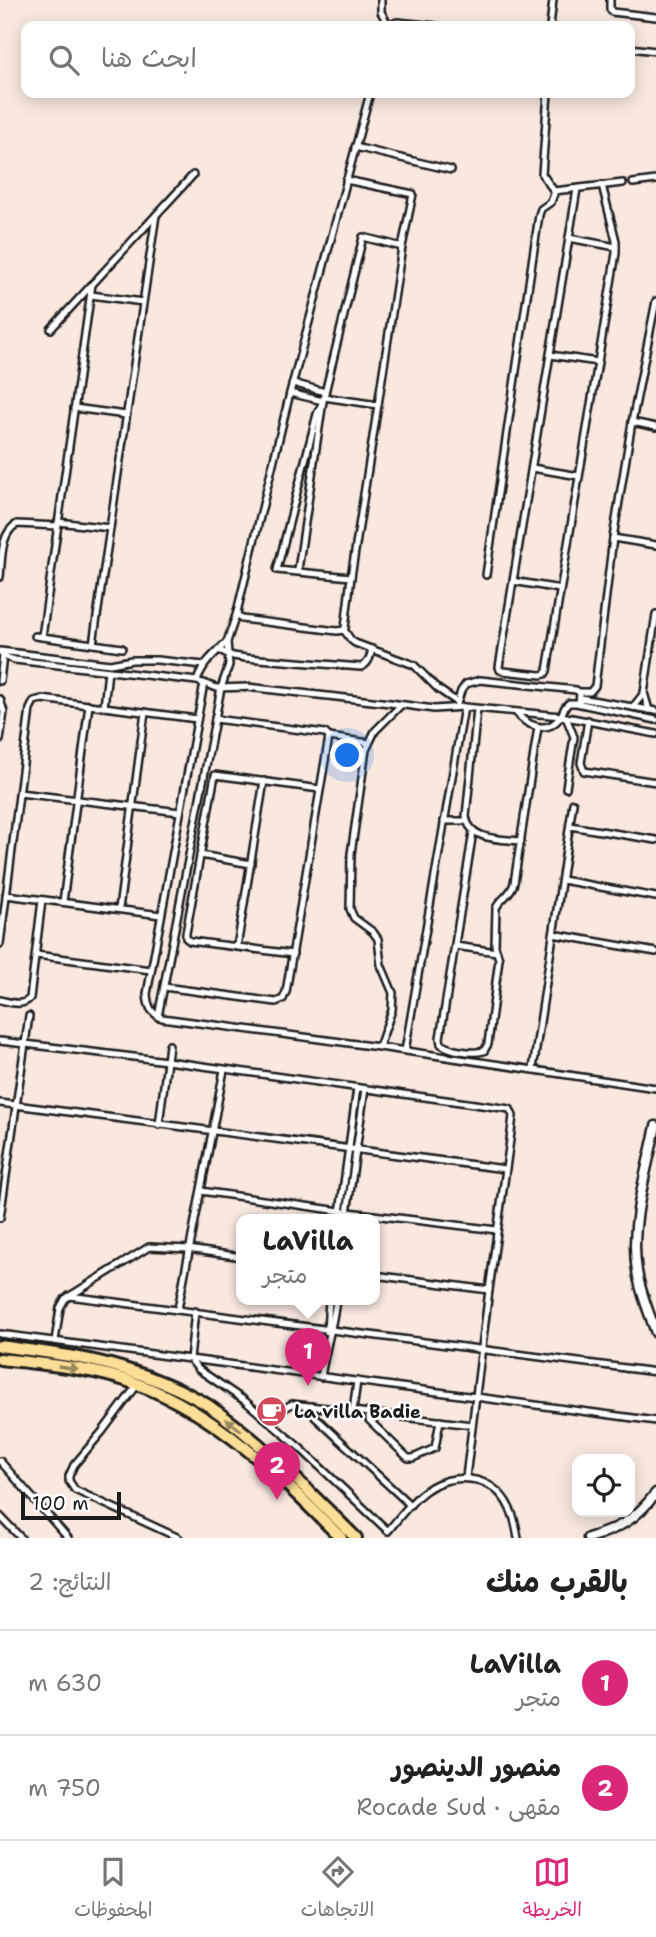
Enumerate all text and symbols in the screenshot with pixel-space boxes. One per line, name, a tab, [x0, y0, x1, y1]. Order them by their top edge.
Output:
search box	[21, 21, 635, 98]
text: ابحث هنا	[101, 40, 197, 75]
icon: search	[45, 41, 83, 79]
your location	[330, 738, 364, 772]
popup	[236, 1214, 380, 1305]
text: LaVilla	[262, 1223, 354, 1258]
text: متجر	[262, 1260, 307, 1290]
pin: 1	[285, 1328, 331, 1386]
one-way arrow	[57, 1363, 79, 1374]
cafe icon: La villa Badie	[254, 1395, 288, 1429]
place label: La villa Badie	[294, 1400, 421, 1424]
one-way arrow	[225, 1418, 243, 1433]
pin: 2	[254, 1442, 300, 1500]
map controls	[572, 1454, 635, 1517]
button: locate	[572, 1454, 635, 1517]
scale bar	[21, 1489, 121, 1521]
text: 100 m	[32, 1491, 89, 1516]
text: بالقرب منك	[486, 1561, 628, 1602]
text: النتائج: 2	[28, 1567, 111, 1597]
text: LaVilla	[470, 1646, 561, 1681]
text: 630 m	[28, 1668, 102, 1698]
text: 1	[600, 1668, 610, 1698]
text: متجر	[516, 1683, 561, 1713]
text: منصور الدينصور	[392, 1749, 561, 1784]
text: 750 m	[28, 1773, 101, 1803]
text: 2	[597, 1773, 613, 1803]
text: مقهى · Rocade Sud	[357, 1792, 561, 1822]
tab: المحفوظات	[74, 1853, 152, 1926]
tab: الاتجاهات	[301, 1853, 374, 1926]
tab: الخريطة	[523, 1853, 582, 1926]

